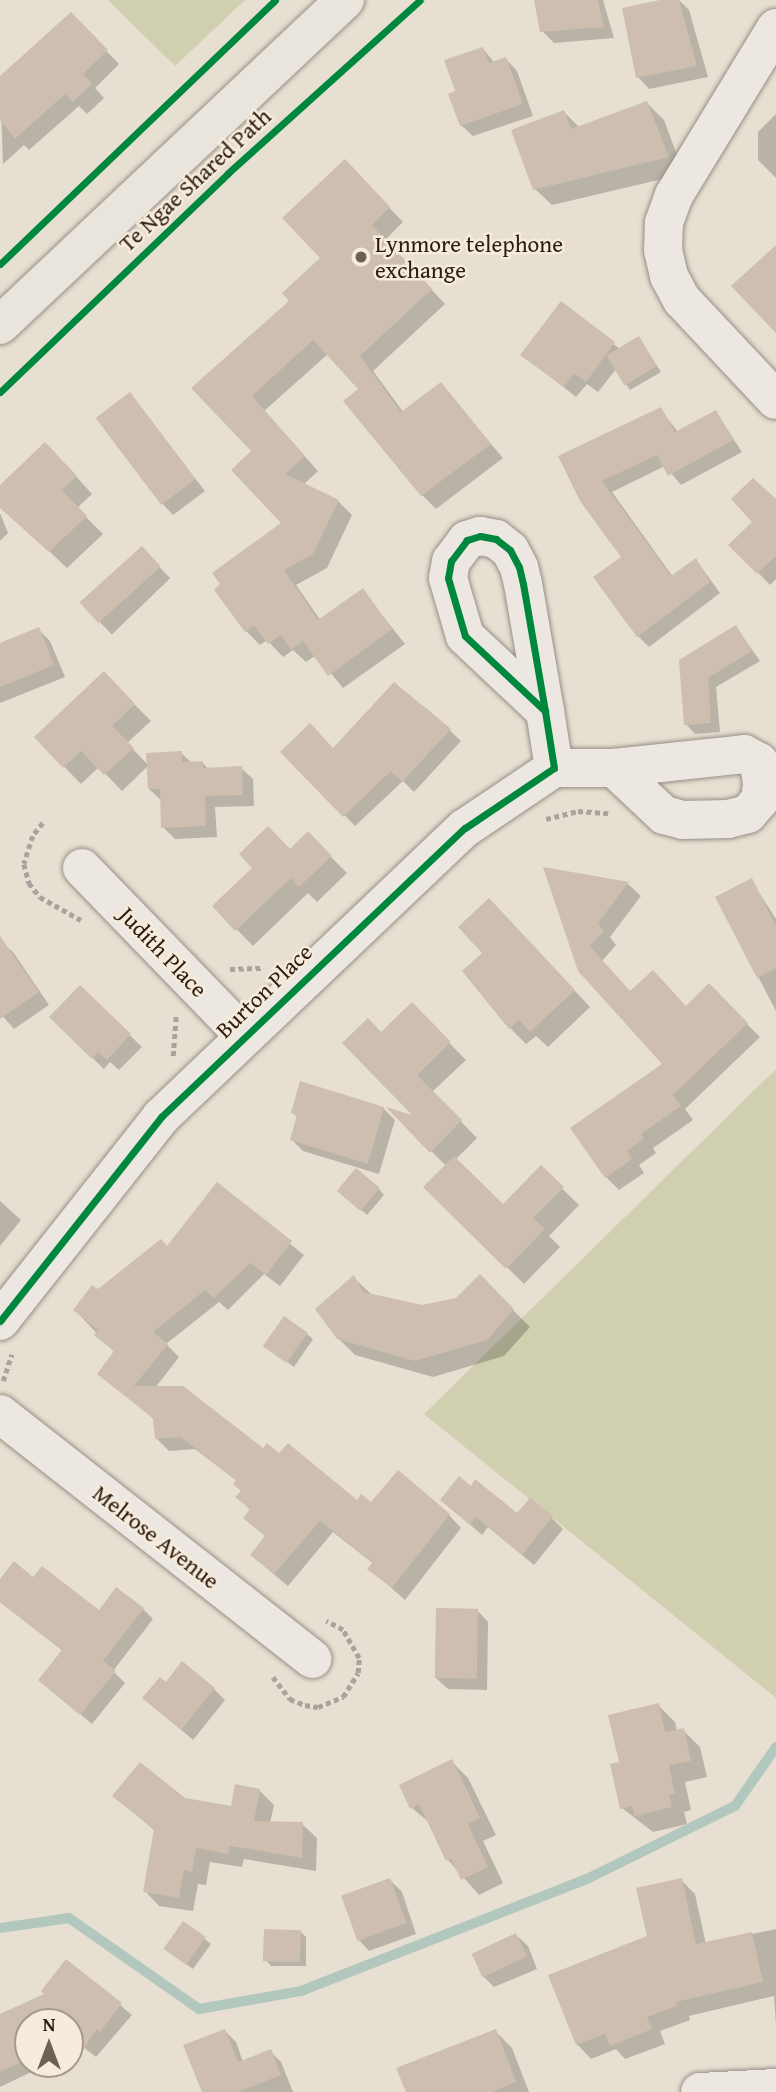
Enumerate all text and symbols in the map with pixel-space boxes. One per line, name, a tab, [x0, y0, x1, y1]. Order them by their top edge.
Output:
street label: Te Ngae Shared Path	[113, 103, 277, 257]
place label: Lynmore telephone exchange	[375, 230, 563, 284]
marker: Lynmore telephone exchange	[353, 249, 369, 265]
street label: Judith Place	[113, 901, 213, 1003]
street label: Burton Place	[210, 938, 318, 1044]
street label: Melrose Avenue	[87, 1479, 225, 1595]
north arrow	[14, 2008, 84, 2078]
text: N	[43, 2010, 55, 2038]

